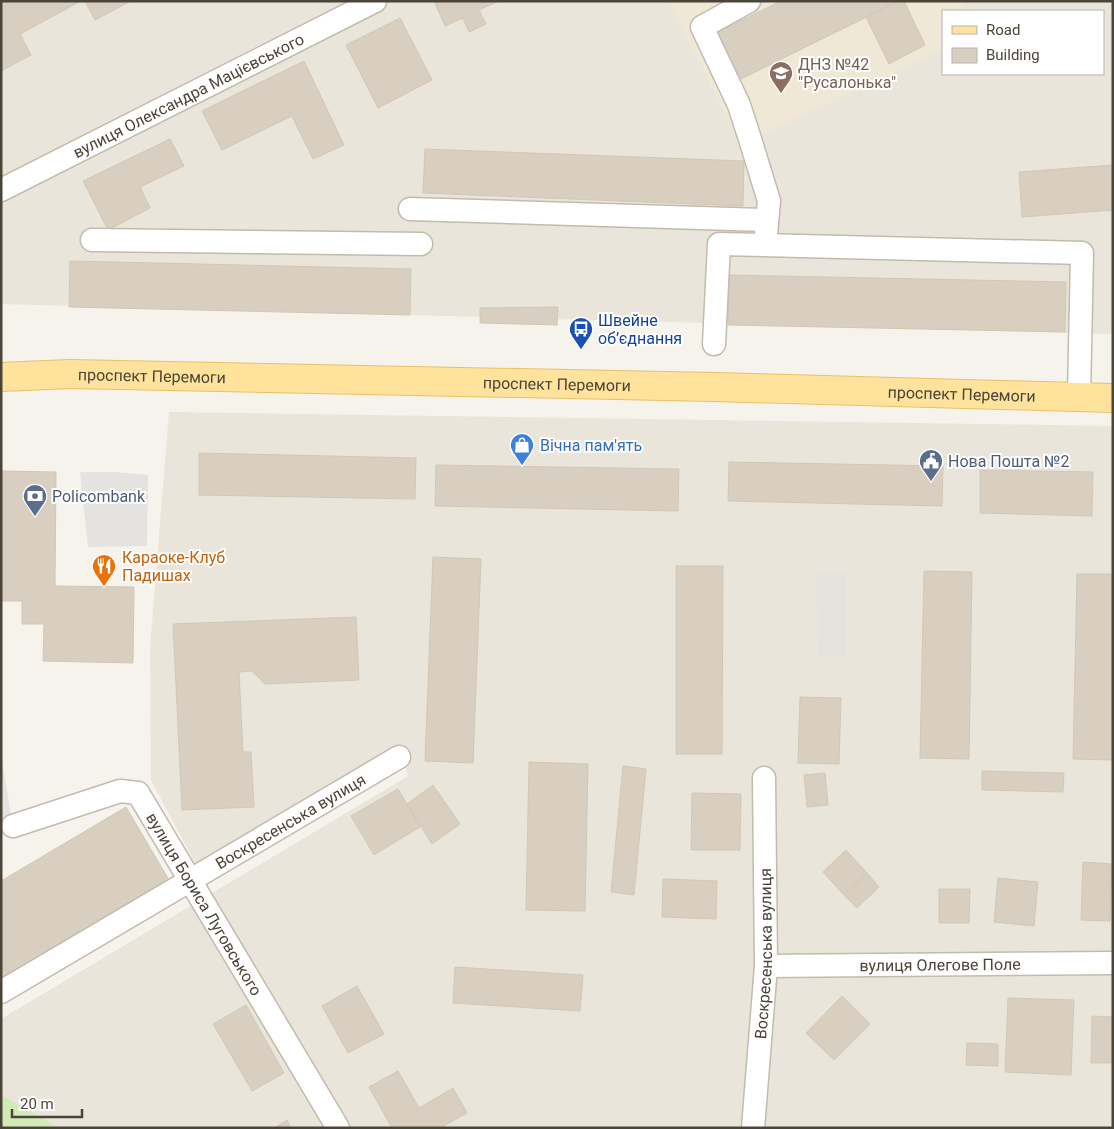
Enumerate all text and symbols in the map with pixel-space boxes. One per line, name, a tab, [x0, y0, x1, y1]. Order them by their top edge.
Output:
legend	[942, 10, 1104, 75]
text: Road	[986, 21, 1020, 39]
street label: вулиця Олександра Мацієвського	[70, 29, 307, 162]
text: Building	[986, 46, 1040, 64]
place label: ДНЗ №42 "Русалонька"	[798, 55, 896, 92]
school or university icon: ДНЗ №42 "Русалонька"	[768, 60, 794, 94]
place label: Швейне об’єднання	[598, 311, 682, 348]
bus stop icon: Швейне об’єднання	[568, 316, 594, 350]
street label: проспект Перемоги	[78, 365, 226, 387]
street label: проспект Перемоги	[483, 373, 631, 395]
street label: проспект Перемоги	[887, 382, 1036, 405]
shop icon: Вічна пам'ять	[509, 432, 535, 466]
place label: Вічна пам'ять	[540, 436, 642, 455]
public building icon: Нова Пошта №2	[918, 448, 944, 482]
place label: Нова Пошта №2	[948, 452, 1070, 471]
bank icon: Policombank	[22, 483, 48, 517]
place label: Policombank	[52, 487, 146, 506]
place label: Караоке-Клуб Падишах	[122, 548, 225, 585]
restaurant icon: Караоке-Клуб Падишах	[91, 553, 117, 587]
street label: Воскресенська вулиця	[212, 769, 369, 873]
street label: вулиця Бориса Луговського	[142, 809, 266, 999]
street label: Воскресенська вулиця	[751, 868, 776, 1040]
street label: вулиця Олегове Поле	[859, 954, 1021, 975]
scale bar	[12, 1086, 82, 1118]
text: 20 m	[20, 1095, 54, 1113]

